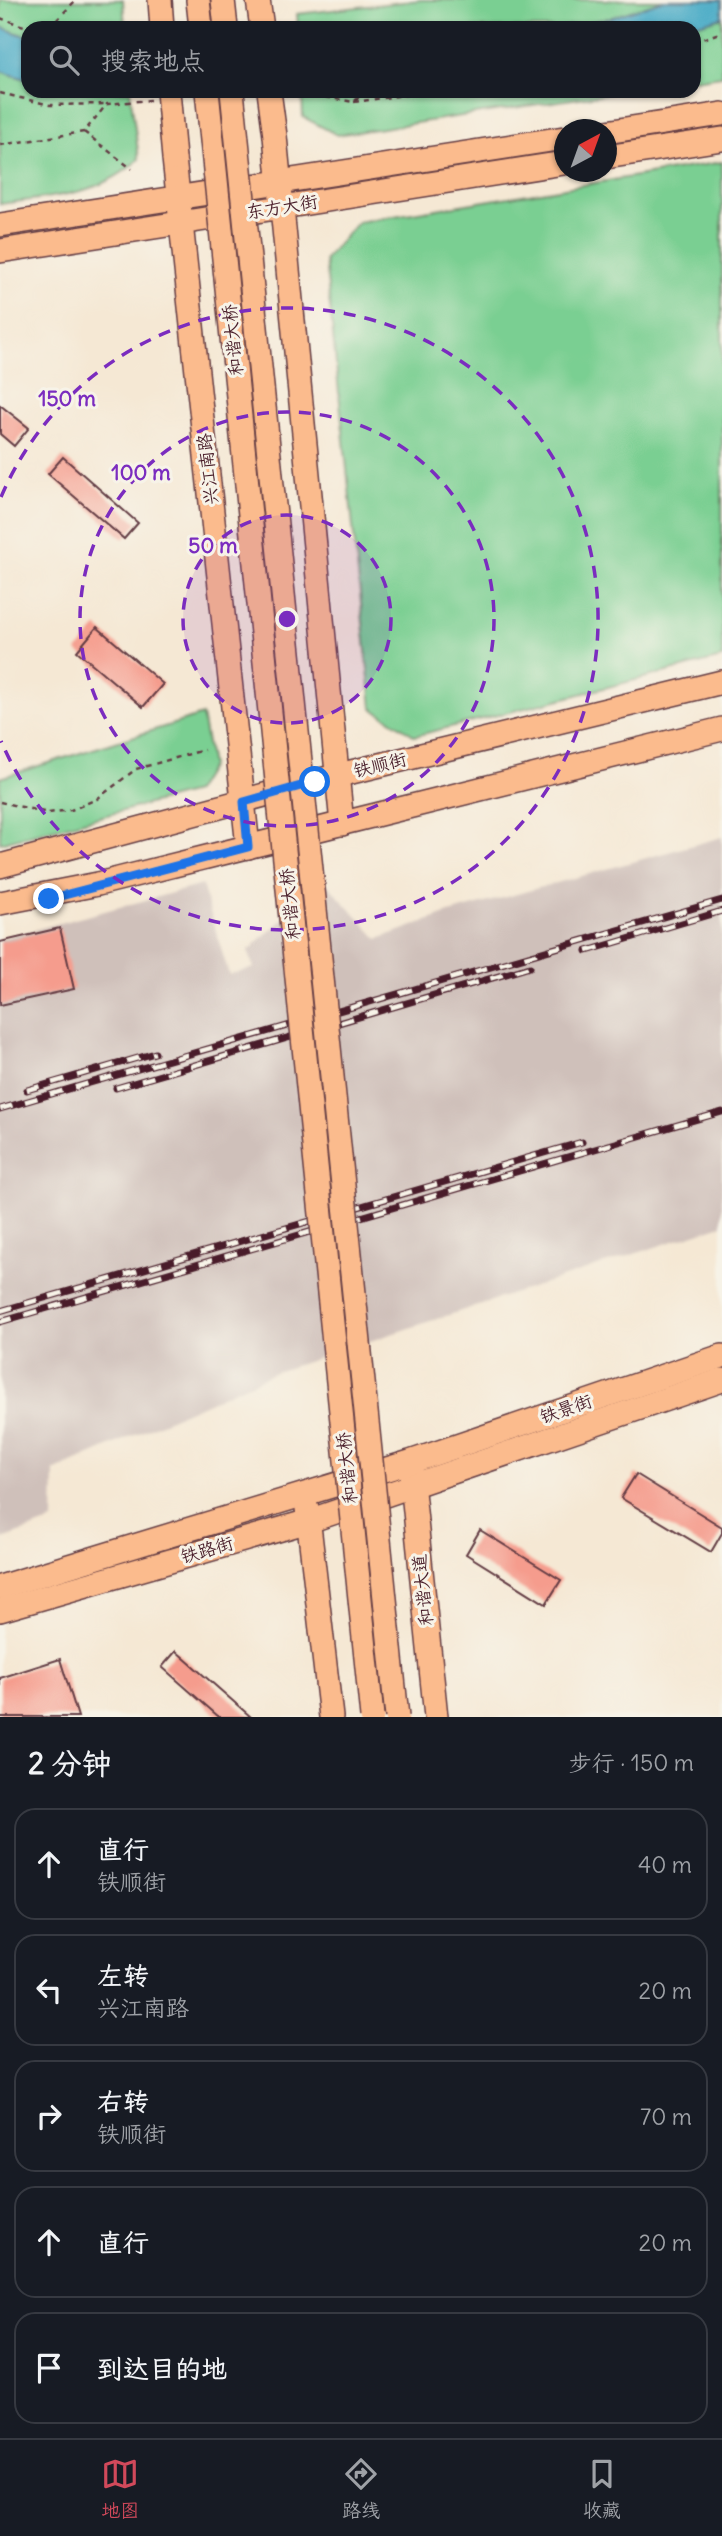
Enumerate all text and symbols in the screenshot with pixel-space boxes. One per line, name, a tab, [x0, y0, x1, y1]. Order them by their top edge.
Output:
search box	[21, 21, 701, 98]
icon: search	[45, 41, 83, 79]
text: 搜索地点	[101, 44, 205, 77]
north arrow	[554, 119, 617, 182]
street label: 东方大街	[245, 190, 319, 223]
street label: 和谐大桥	[217, 303, 248, 377]
text: 150 m	[38, 385, 96, 412]
street label: 兴江南路	[192, 432, 223, 506]
text: 100 m	[111, 459, 171, 486]
text: 50 m	[188, 532, 238, 559]
centre of rings	[275, 607, 299, 631]
street label: 铁顺街	[351, 747, 409, 782]
route start	[299, 766, 330, 797]
street label: 和谐大桥	[274, 867, 305, 941]
route end	[33, 883, 64, 914]
street label: 铁景街	[537, 1389, 595, 1428]
street label: 和谐大桥	[331, 1431, 362, 1505]
street label: 铁路街	[178, 1531, 236, 1568]
street label: 和谐大道	[407, 1553, 438, 1627]
text: 2 分钟	[28, 1744, 112, 1782]
text: 步行 · 150 m	[569, 1748, 694, 1777]
text: 直行	[97, 1833, 149, 1866]
icon: ahead	[30, 1845, 68, 1883]
text: 40 m	[638, 1850, 692, 1879]
text: 铁顺街	[97, 1867, 166, 1896]
text: 左转	[97, 1959, 149, 1992]
icon: left	[30, 1971, 68, 2009]
text: 20 m	[639, 1976, 692, 2005]
text: 兴江南路	[97, 1993, 189, 2022]
text: 右转	[97, 2085, 149, 2118]
icon: right	[30, 2097, 68, 2135]
text: 70 m	[640, 2102, 692, 2131]
text: 铁顺街	[97, 2119, 166, 2148]
icon: ahead	[30, 2223, 68, 2261]
text: 直行	[97, 2226, 149, 2259]
text: 20 m	[639, 2228, 692, 2257]
icon: arrive	[30, 2349, 68, 2387]
text: 到达目的地	[97, 2352, 227, 2385]
tab: 地图	[101, 2455, 139, 2522]
tab: 路线	[342, 2455, 380, 2522]
tab: 收藏	[583, 2455, 621, 2522]

